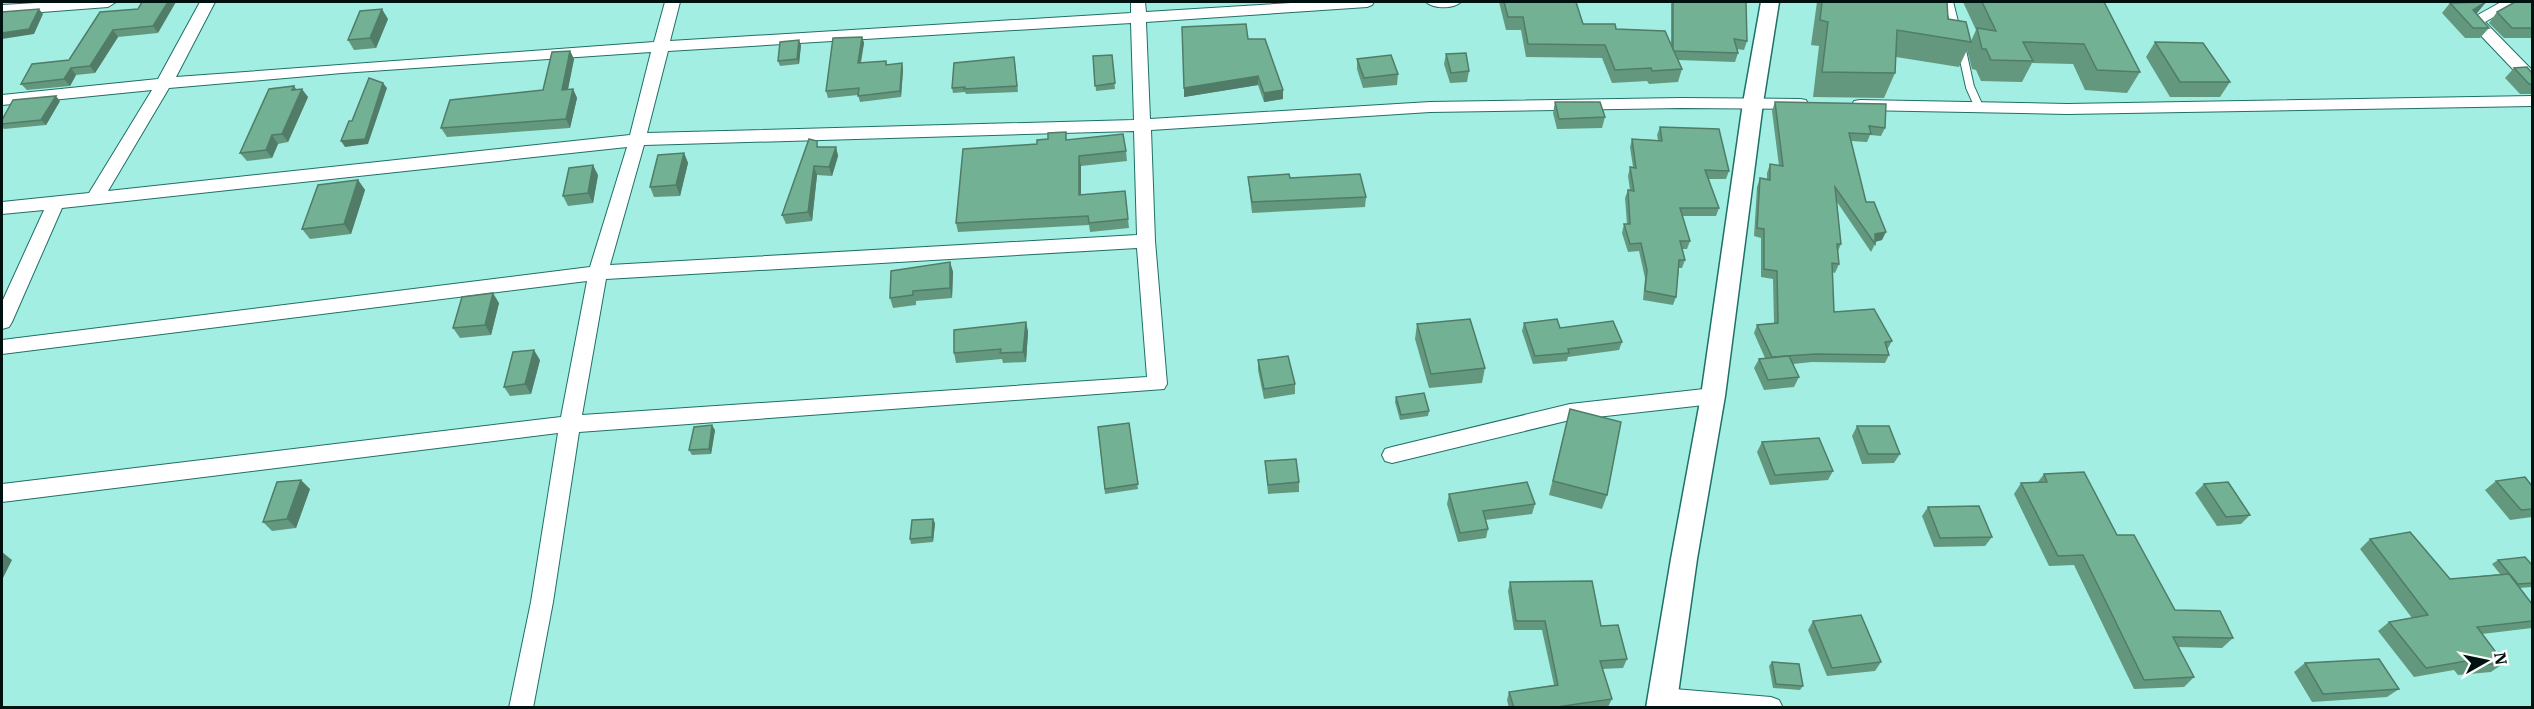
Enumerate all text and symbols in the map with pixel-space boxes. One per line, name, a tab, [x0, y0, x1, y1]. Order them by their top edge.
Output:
north arrow	[2456, 631, 2516, 691]
text: N	[2490, 651, 2512, 666]

